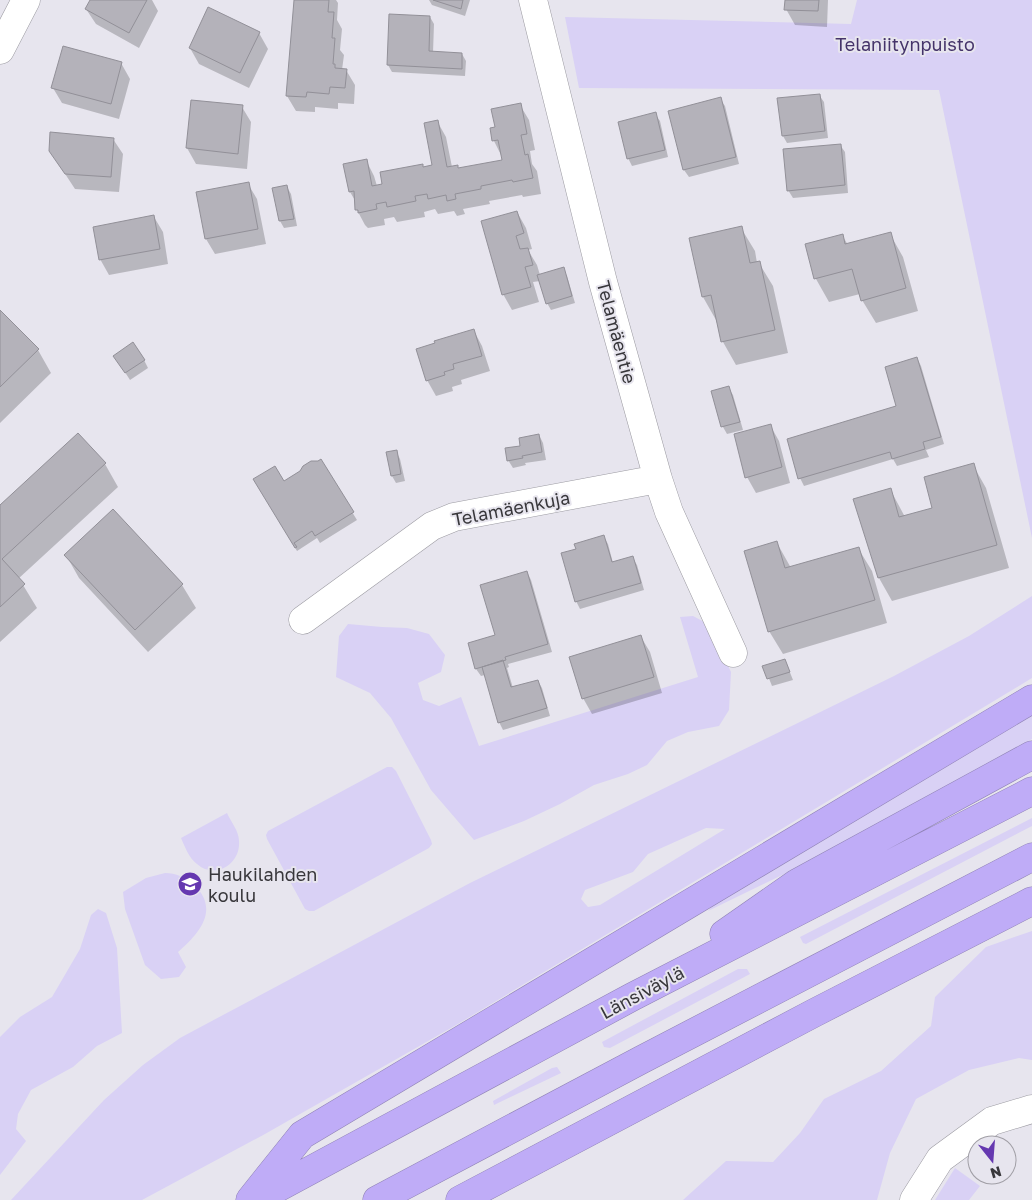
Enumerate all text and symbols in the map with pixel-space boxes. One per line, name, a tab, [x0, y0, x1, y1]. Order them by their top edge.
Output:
park label: Telaniitynpuisto	[835, 33, 975, 55]
street label: Telamäentie	[593, 278, 641, 386]
street label: Telamäenkuja	[450, 486, 572, 530]
place label: Haukilahden koulu	[208, 863, 317, 906]
school or university icon: Haukilahden koulu	[177, 871, 203, 897]
street label: Länsiväylä	[596, 961, 688, 1023]
north arrow	[967, 1135, 1017, 1185]
text: N	[988, 1163, 1004, 1183]

